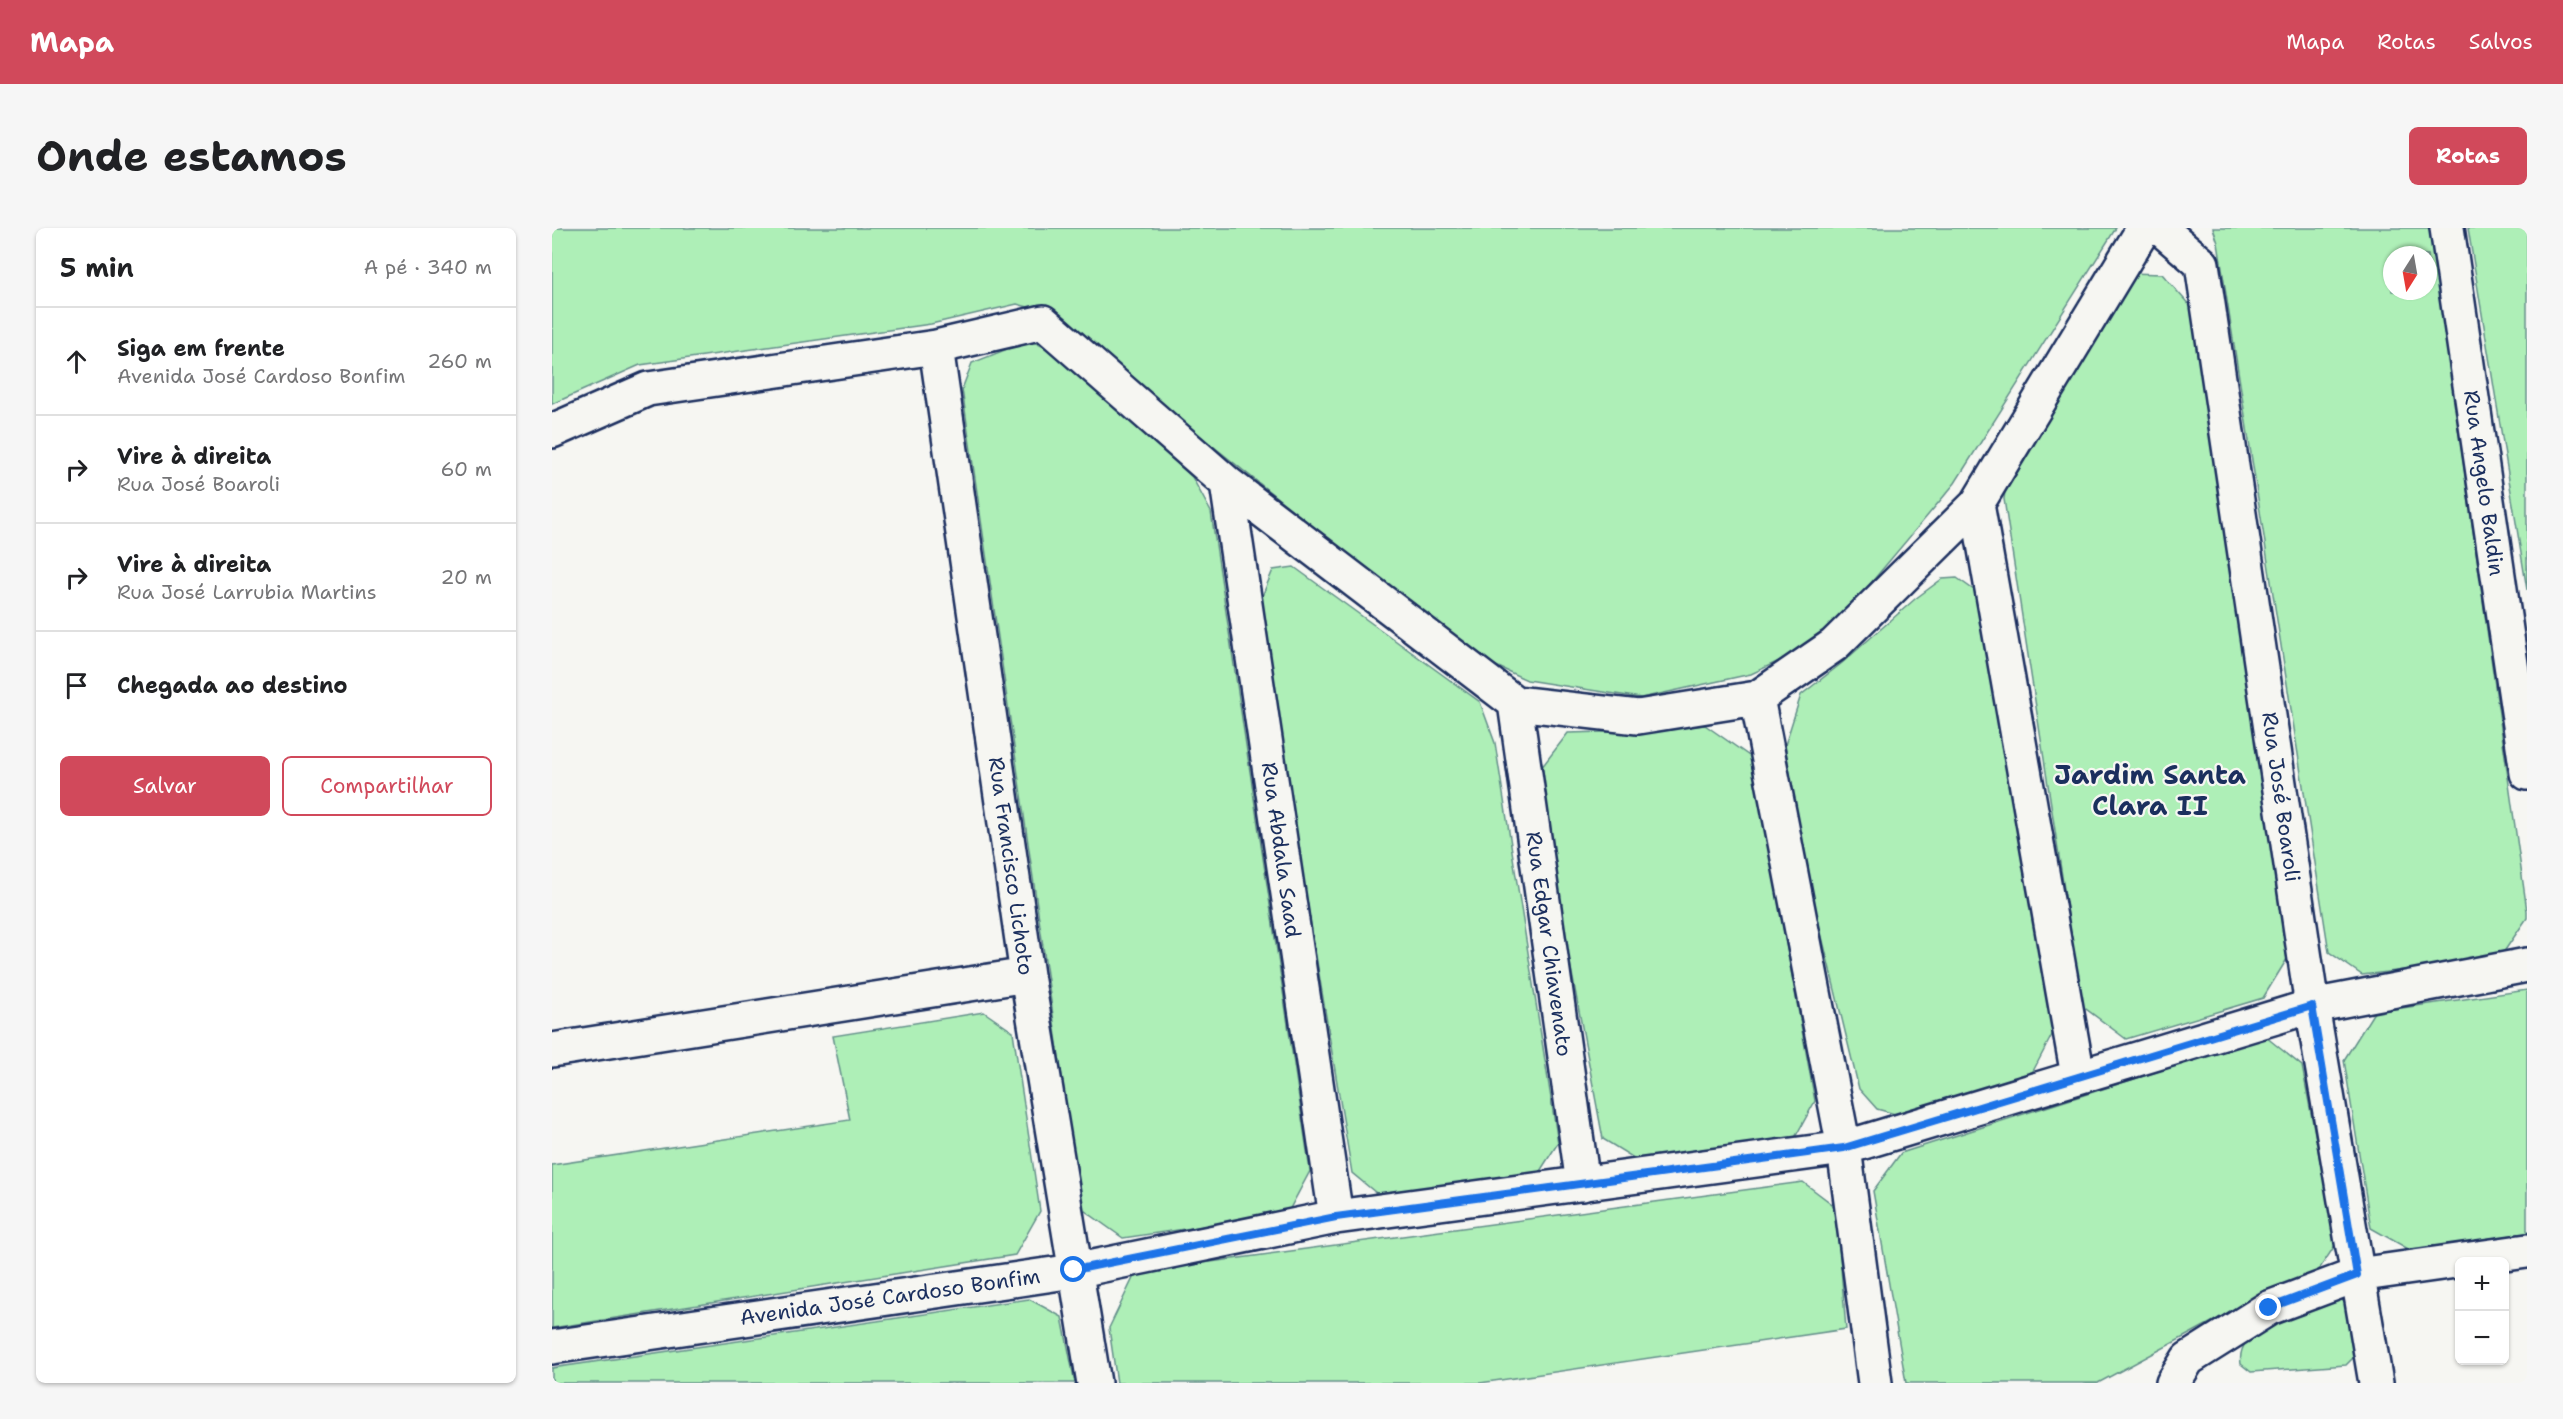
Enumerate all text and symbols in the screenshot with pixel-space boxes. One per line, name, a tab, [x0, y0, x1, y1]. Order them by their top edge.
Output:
text: Mapa	[30, 23, 114, 61]
text: Mapa	[2286, 28, 2344, 56]
text: Rotas	[2377, 28, 2436, 56]
text: Salvos	[2469, 28, 2533, 56]
button: Rotas	[2409, 127, 2527, 185]
text: Onde estamos	[36, 128, 347, 184]
north arrow	[2383, 246, 2437, 300]
text: 5 min	[60, 250, 134, 285]
text: A pé · 340 m	[364, 254, 492, 280]
text: Siga em frente	[117, 334, 285, 363]
icon: ahead	[60, 345, 93, 378]
text: 260 m	[427, 348, 492, 374]
text: Avenida José Cardoso Bonfim	[117, 363, 405, 389]
street label: Rua Angelo Baldin	[2457, 388, 2511, 578]
text: Vire à direita	[117, 442, 271, 471]
icon: right	[60, 453, 93, 486]
text: 60 m	[440, 456, 492, 482]
text: Rua José Boaroli	[117, 471, 280, 497]
text: Vire à direita	[117, 550, 271, 579]
icon: right	[60, 561, 93, 594]
text: 20 m	[441, 564, 492, 590]
text: Rua José Larrubia Martins	[117, 579, 377, 605]
icon: arrive	[60, 669, 93, 702]
text: Chegada ao destino	[117, 671, 348, 700]
street label: Rua José Boaroli	[2255, 710, 2307, 884]
street label: Rua Francisco Lichoto	[982, 755, 1040, 977]
button: Salvar	[60, 756, 270, 816]
button: Compartilhar	[282, 756, 492, 816]
district label: Jardim Santa Clara II	[2054, 756, 2247, 824]
street label: Rua Abdala Saad	[1255, 760, 1307, 940]
street label: Rua Edgar Chiavenato	[1519, 830, 1579, 1058]
route start	[1060, 1256, 1086, 1282]
map controls	[2455, 1257, 2509, 1365]
button: +	[2455, 1257, 2509, 1311]
street label: Avenida José Cardoso Bonfim	[738, 1262, 1042, 1332]
route end	[2255, 1294, 2281, 1320]
button: −	[2455, 1311, 2509, 1365]

